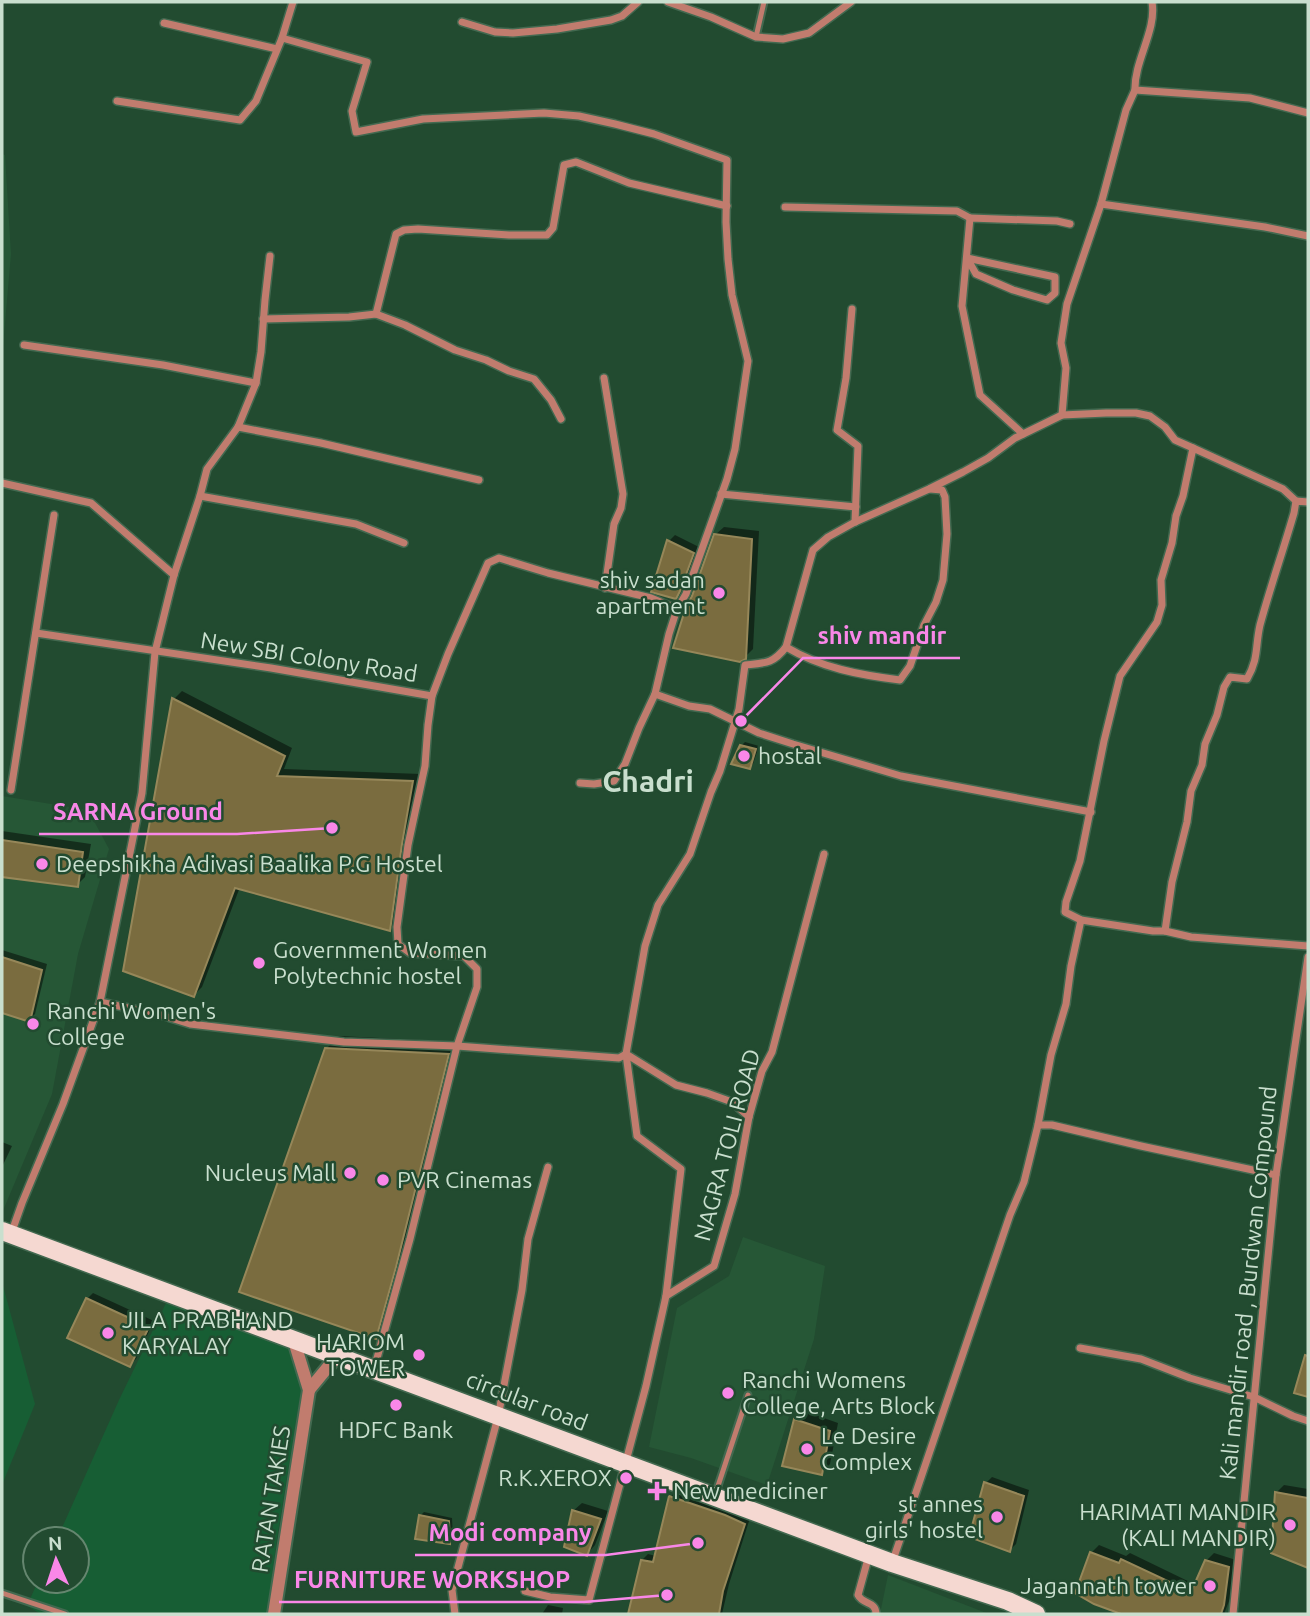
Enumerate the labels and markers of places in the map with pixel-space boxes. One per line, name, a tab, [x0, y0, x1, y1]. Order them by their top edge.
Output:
place label: shiv sadan apartment	[595, 567, 705, 618]
marker: shiv sadan apartment	[711, 585, 727, 601]
callout: shiv mandir	[803, 613, 960, 658]
place label: hostal	[758, 743, 821, 768]
marker: hostal	[736, 748, 752, 764]
callout: SARNA Ground	[39, 789, 237, 834]
place label: Deepshikha Adivasi Baalika P.G Hostel	[56, 851, 443, 876]
marker: Deepshikha Adivasi Baalika P.G Hostel	[34, 856, 50, 872]
place label: Government Women Polytechnic hostel	[273, 937, 487, 988]
marker: Government Women Polytechnic hostel	[251, 955, 267, 971]
place label: Ranchi Women's College	[47, 998, 216, 1049]
marker: Ranchi Women's College	[25, 1016, 41, 1032]
place label: Nucleus Mall	[205, 1160, 336, 1185]
marker: Nucleus Mall	[342, 1165, 358, 1181]
place label: PVR Cinemas	[397, 1167, 532, 1192]
marker: PVR Cinemas	[375, 1172, 391, 1188]
place label: JILA PRABHAND KARYALAY	[122, 1307, 294, 1358]
marker: JILA PRABHAND KARYALAY	[100, 1325, 116, 1341]
place label: HARIOM TOWER	[316, 1329, 405, 1380]
marker: HARIOM TOWER	[411, 1347, 427, 1363]
place label: Ranchi Womens College, Arts Block	[742, 1367, 936, 1418]
marker: Ranchi Womens College, Arts Block	[720, 1385, 736, 1401]
marker: HDFC Bank	[388, 1397, 404, 1413]
place label: HDFC Bank	[339, 1417, 454, 1442]
place label: Le Desire Complex	[821, 1423, 917, 1474]
marker: Le Desire Complex	[799, 1441, 815, 1457]
place label: R.K.XEROX	[498, 1465, 612, 1490]
marker: R.K.XEROX	[618, 1470, 634, 1486]
place label: New mediciner	[673, 1478, 828, 1503]
marker: New mediciner	[647, 1481, 667, 1501]
place label: st annes girls' hostel	[865, 1491, 983, 1542]
place label: HARIMATI MANDIR (KALI MANDIR)	[1079, 1499, 1276, 1551]
marker: st annes girls' hostel	[989, 1509, 1005, 1525]
callout: Modi company	[415, 1510, 606, 1555]
marker: HARIMATI MANDIR (KALI MANDIR)	[1282, 1517, 1298, 1533]
callout: FURNITURE WORKSHOP	[279, 1557, 584, 1602]
place label: Jagannath tower	[1021, 1573, 1196, 1598]
marker: Jagannath tower	[1202, 1578, 1218, 1594]

